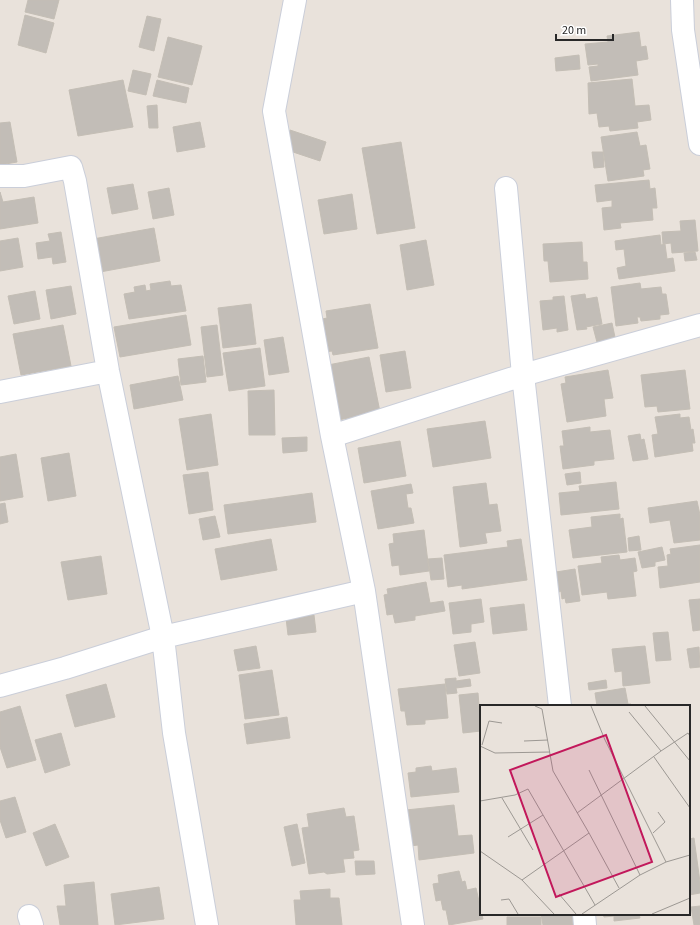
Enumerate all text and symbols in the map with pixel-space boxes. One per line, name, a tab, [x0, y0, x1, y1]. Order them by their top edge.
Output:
scale bar	[556, 16, 613, 42]
text: 20 m	[562, 22, 586, 39]
inset map	[480, 705, 690, 915]

